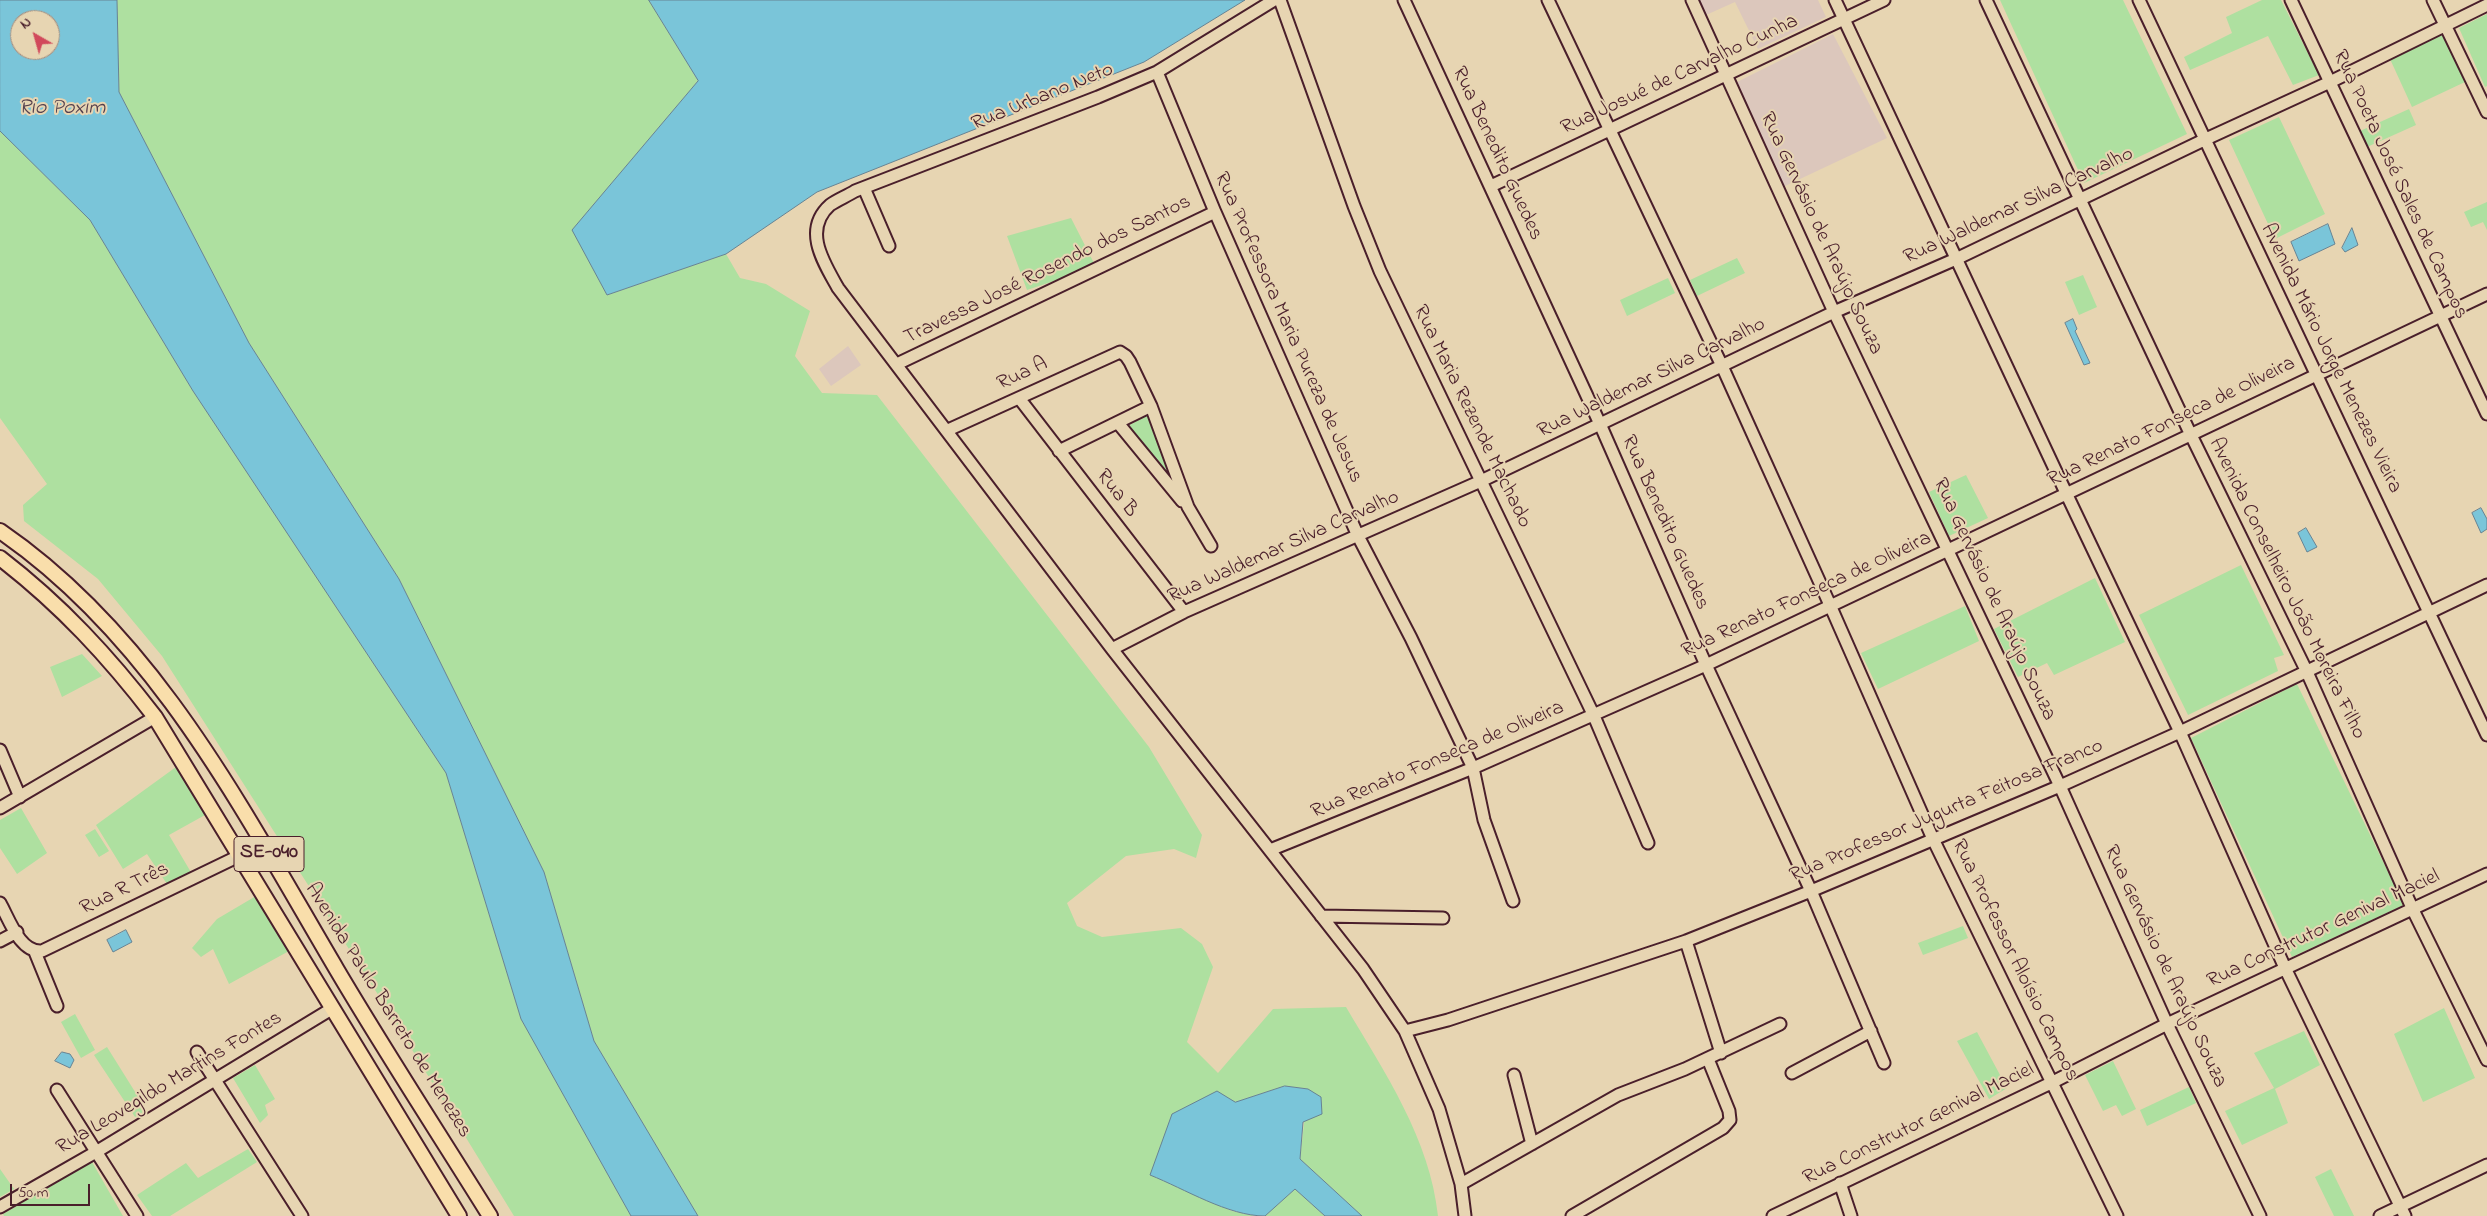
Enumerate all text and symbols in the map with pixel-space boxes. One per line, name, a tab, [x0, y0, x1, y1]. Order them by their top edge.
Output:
north arrow	[10, 10, 60, 60]
street label: Rua Josué de Carvalho Cunha	[1557, 10, 1803, 142]
text: N	[16, 12, 36, 35]
street label: Rua Poeta José Sales de Campos	[2325, 46, 2473, 324]
street label: Rua Urbano Neto	[969, 58, 1117, 138]
street label: Rua Benedito Guedes	[1445, 63, 1547, 245]
water label: Rio Poxim	[19, 96, 105, 122]
street label: Rua Gervásio de Araújo Souza	[1753, 109, 1887, 359]
street label: Rua Waldemar Silva Carvalho	[1900, 143, 2138, 271]
street label: Rua Professora Maria Pureza de Jesus	[1207, 169, 1367, 487]
street label: Travessa José Rosendo dos Santos	[900, 190, 1196, 352]
street label: Avenida Mário Jorge Menezes Vieira	[2254, 220, 2406, 498]
street label: Rua Maria Rezende Machado	[1406, 302, 1536, 532]
street label: Rua Waldemar Silva Carvalho	[1534, 313, 1770, 445]
street label: Rua A	[994, 352, 1052, 398]
street label: Rua Renato Fonseca de Oliveira	[2044, 352, 2300, 494]
street label: Rua Benedito Guedes	[1614, 432, 1714, 614]
street label: Avenida Conselheiro João Moreira Filho	[2202, 434, 2370, 744]
street label: Rua B	[1089, 465, 1143, 523]
street label: Rua Gervásio de Araújo Souza	[1926, 475, 2060, 725]
street label: Rua Waldemar Silva Carvalho	[1164, 486, 1404, 610]
street label: Rua Renato Fonseca de Oliveira	[1678, 527, 1936, 665]
street label: Rua Renato Fonseca de Oliveira	[1308, 696, 1568, 826]
street label: Rua Professor Jugurta Feitosa Franco	[1787, 734, 2107, 890]
road number: SE-040	[234, 836, 304, 872]
street label: Rua Professor Aloísio Campos	[1944, 836, 2084, 1086]
street label: Rua Gervásio de Araújo Souza	[2097, 842, 2231, 1092]
street label: Rua R Três	[76, 858, 174, 922]
street label: Rua Construtor Genival Maciel	[2204, 865, 2444, 995]
street label: Avenida Paulo Barreto de Menezes	[298, 879, 476, 1143]
street label: Rua Leovegildo Martins Fontes	[53, 1007, 287, 1161]
street label: Rua Construtor Genival Maciel	[1799, 1058, 2039, 1192]
scale bar	[12, 1174, 92, 1206]
text: 50 m	[18, 1182, 48, 1204]

